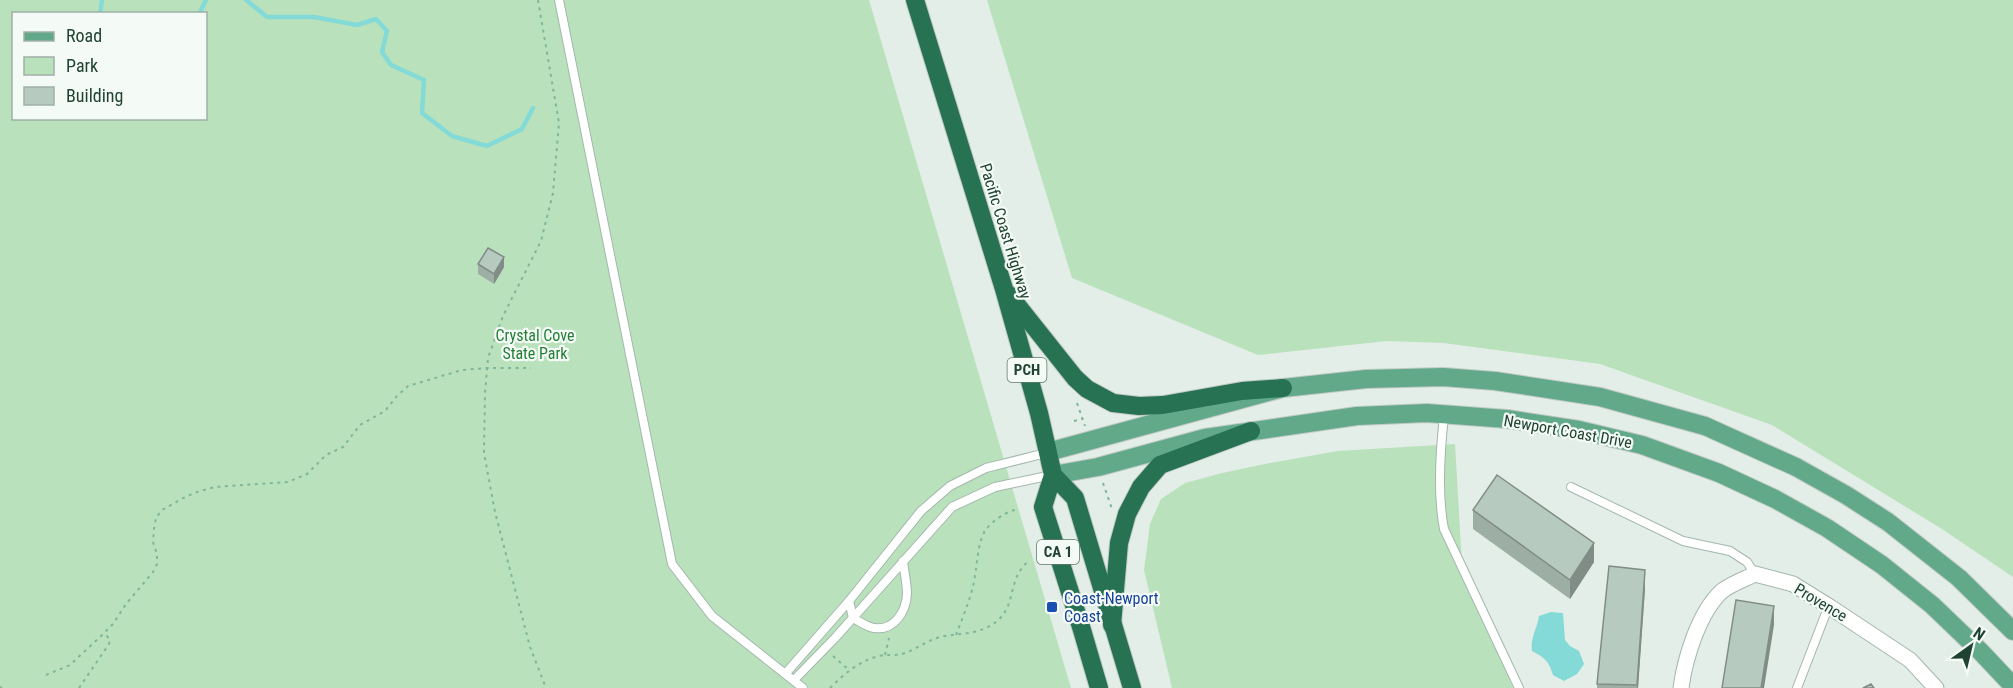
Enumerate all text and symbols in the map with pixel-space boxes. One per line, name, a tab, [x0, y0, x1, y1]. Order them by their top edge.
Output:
legend	[12, 12, 207, 120]
text: Road	[66, 25, 102, 46]
text: Park	[66, 55, 98, 76]
text: Building	[66, 85, 123, 106]
street label: Pacific Coast Highway	[976, 161, 1035, 302]
park label: Crystal Cove State Park	[495, 326, 575, 363]
road number: PCH	[1008, 358, 1046, 382]
street label: Newport Coast Drive	[1502, 411, 1633, 452]
road number: CA 1	[1037, 540, 1079, 564]
street label: Provence	[1791, 579, 1851, 626]
place label: Coast-Newport Coast	[1064, 589, 1159, 626]
marker: Coast-Newport Coast	[1045, 600, 1059, 614]
north arrow	[1941, 616, 2001, 676]
text: N	[1970, 623, 1988, 645]

